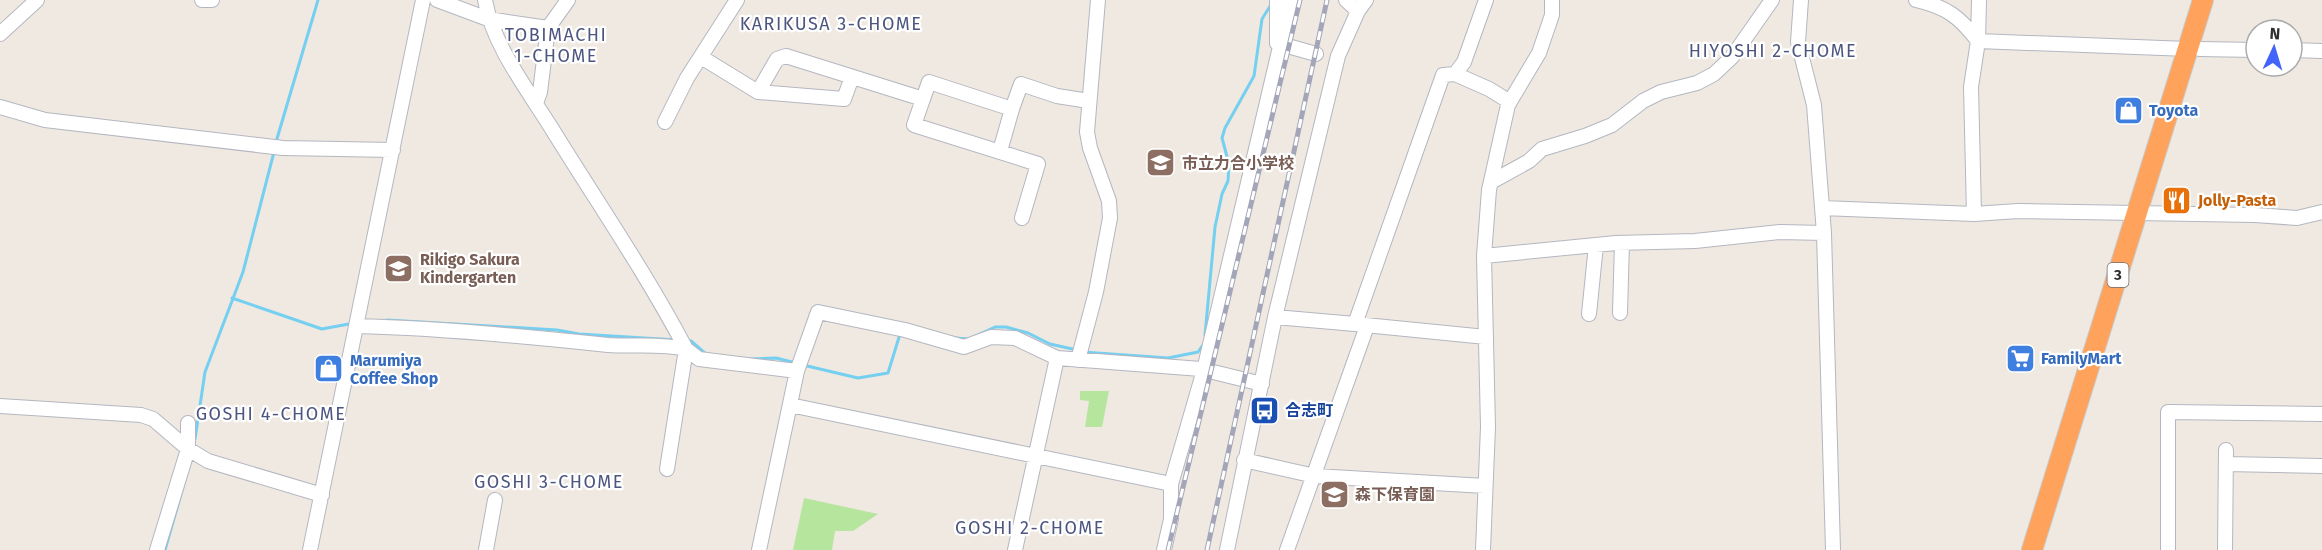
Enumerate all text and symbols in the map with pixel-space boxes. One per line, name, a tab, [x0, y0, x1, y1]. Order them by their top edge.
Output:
district label: KARIKUSA 3-CHOME	[740, 13, 922, 35]
north arrow	[2244, 18, 2304, 78]
district label: TOBIMACHI 1-CHOME	[505, 24, 607, 67]
text: N	[2269, 24, 2281, 43]
district label: HIYOSHI 2-CHOME	[1689, 40, 1857, 62]
shop icon: Toyota	[2112, 94, 2144, 126]
place label: Toyota	[2149, 101, 2198, 120]
school or university icon: 市立力合小学校	[1145, 147, 1177, 179]
place label: 市立力合小学校	[1182, 154, 1294, 173]
restaurant icon: Jolly-Pasta	[2161, 184, 2193, 216]
place label: Jolly-Pasta	[2197, 191, 2276, 210]
place label: Rikigo Sakura Kindergarten	[420, 250, 520, 287]
school or university icon: Rikigo Sakura Kindergarten	[383, 252, 415, 284]
road number: 3	[2108, 263, 2128, 287]
supermarket icon: FamilyMart	[2004, 342, 2036, 374]
place label: FamilyMart	[2041, 349, 2122, 368]
place label: Marumiya Coffee Shop	[350, 351, 438, 388]
shop icon: Marumiya Coffee Shop	[313, 353, 345, 385]
bus stop icon: 合志町	[1248, 394, 1280, 426]
place label: 合志町	[1285, 401, 1333, 420]
district label: GOSHI 4-CHOME	[196, 403, 346, 425]
district label: GOSHI 3-CHOME	[474, 471, 624, 493]
school or university icon: 森下保育園	[1318, 478, 1350, 510]
place label: 森下保育園	[1355, 485, 1435, 504]
district label: GOSHI 2-CHOME	[955, 517, 1105, 539]

